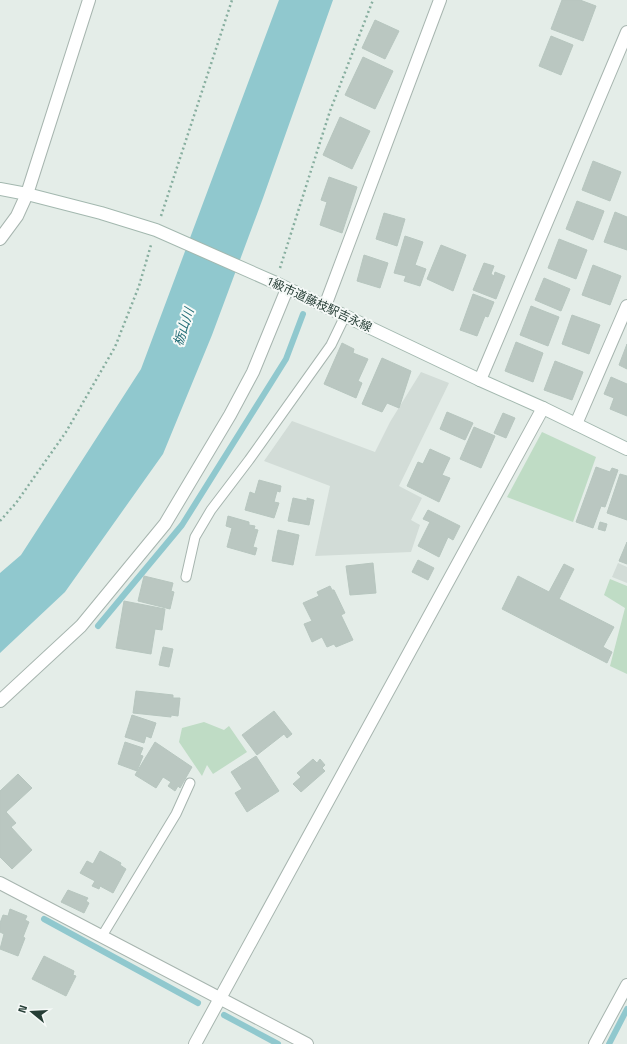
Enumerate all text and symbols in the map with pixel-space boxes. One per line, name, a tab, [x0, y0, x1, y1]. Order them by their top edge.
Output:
street label: 1級市道藤枝駅吉永線	[263, 271, 375, 336]
water label: 栃山川	[167, 303, 199, 349]
north arrow	[12, 992, 52, 1032]
text: N	[14, 1003, 31, 1015]

